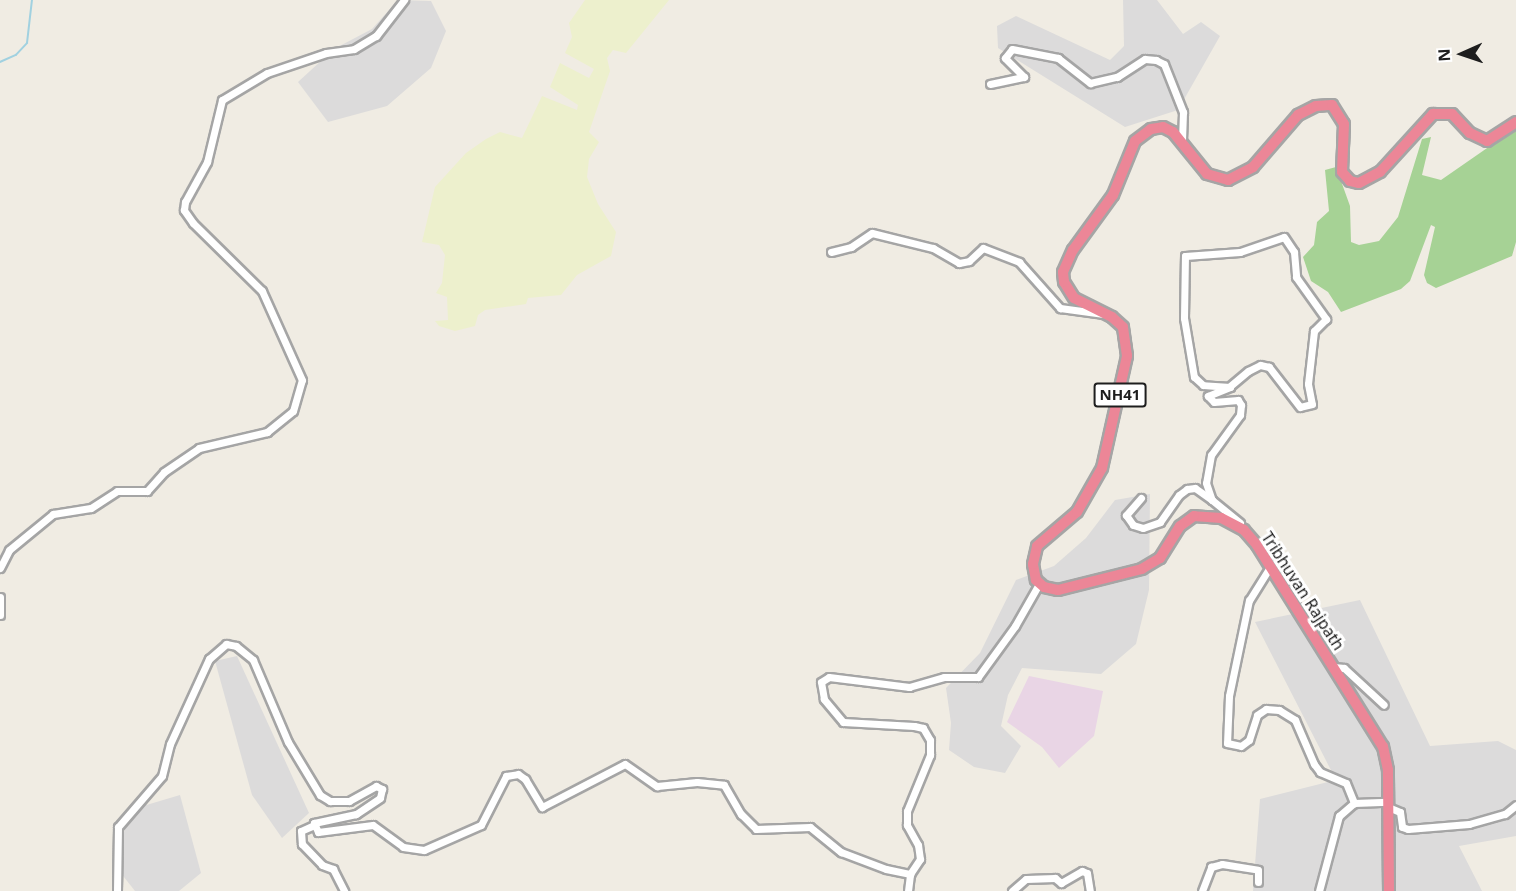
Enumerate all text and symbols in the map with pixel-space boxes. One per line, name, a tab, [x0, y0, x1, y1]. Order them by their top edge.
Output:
north arrow	[1432, 24, 1492, 84]
text: N	[1433, 48, 1455, 62]
road number: NH41	[1093, 383, 1147, 407]
street label: Tribhuvan Rajpath	[1258, 528, 1348, 654]

